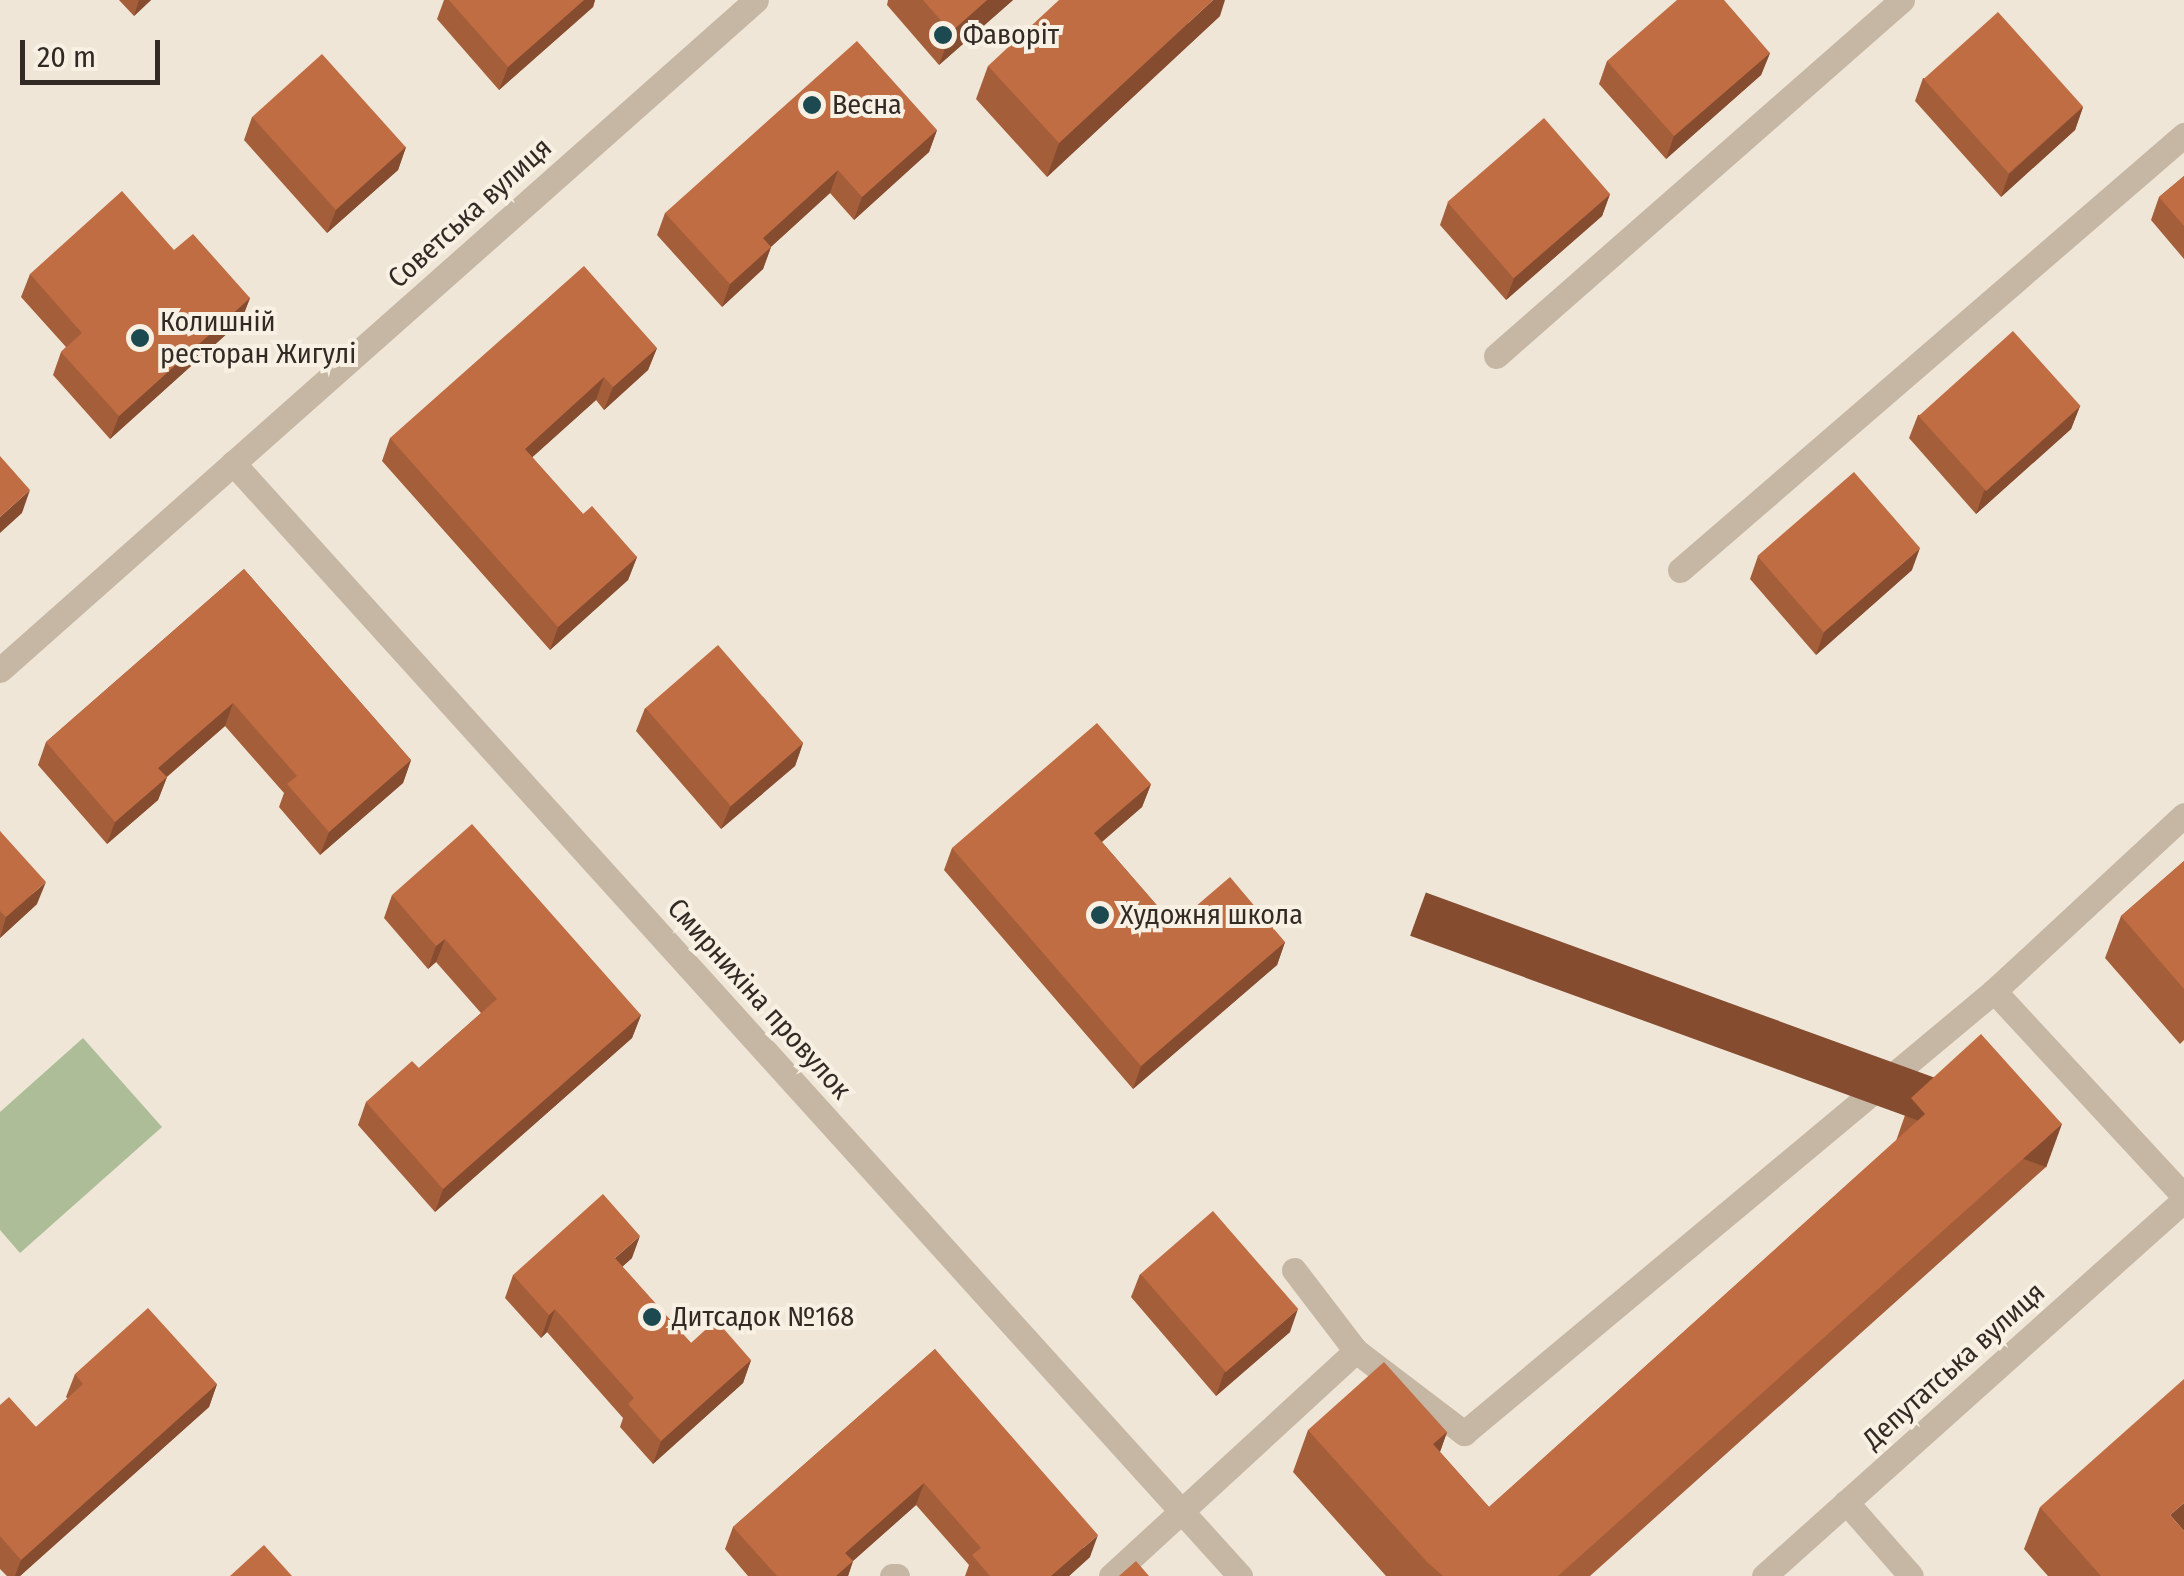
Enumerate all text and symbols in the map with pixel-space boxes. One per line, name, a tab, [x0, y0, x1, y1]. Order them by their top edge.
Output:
place label: Фаворіт	[963, 18, 1059, 52]
scale bar	[25, 20, 165, 82]
marker: Фаворіт	[932, 24, 954, 46]
text: 20 m	[37, 39, 96, 75]
place label: Весна	[832, 88, 902, 122]
marker: Весна	[801, 94, 823, 116]
street label: Советська вулиця	[381, 131, 559, 295]
place label: Колишній ресторан Жигулі	[160, 305, 356, 371]
marker: Колишній ресторан Жигулі	[129, 327, 151, 349]
street label: Смирнихіна провулок	[660, 892, 858, 1106]
place label: Художня школа	[1120, 898, 1303, 932]
marker: Художня школа	[1089, 904, 1111, 926]
street label: Депутатська вулиця	[1856, 1276, 2052, 1456]
place label: Дитсадок №168	[672, 1300, 854, 1334]
marker: Дитсадок №168	[641, 1306, 663, 1328]

